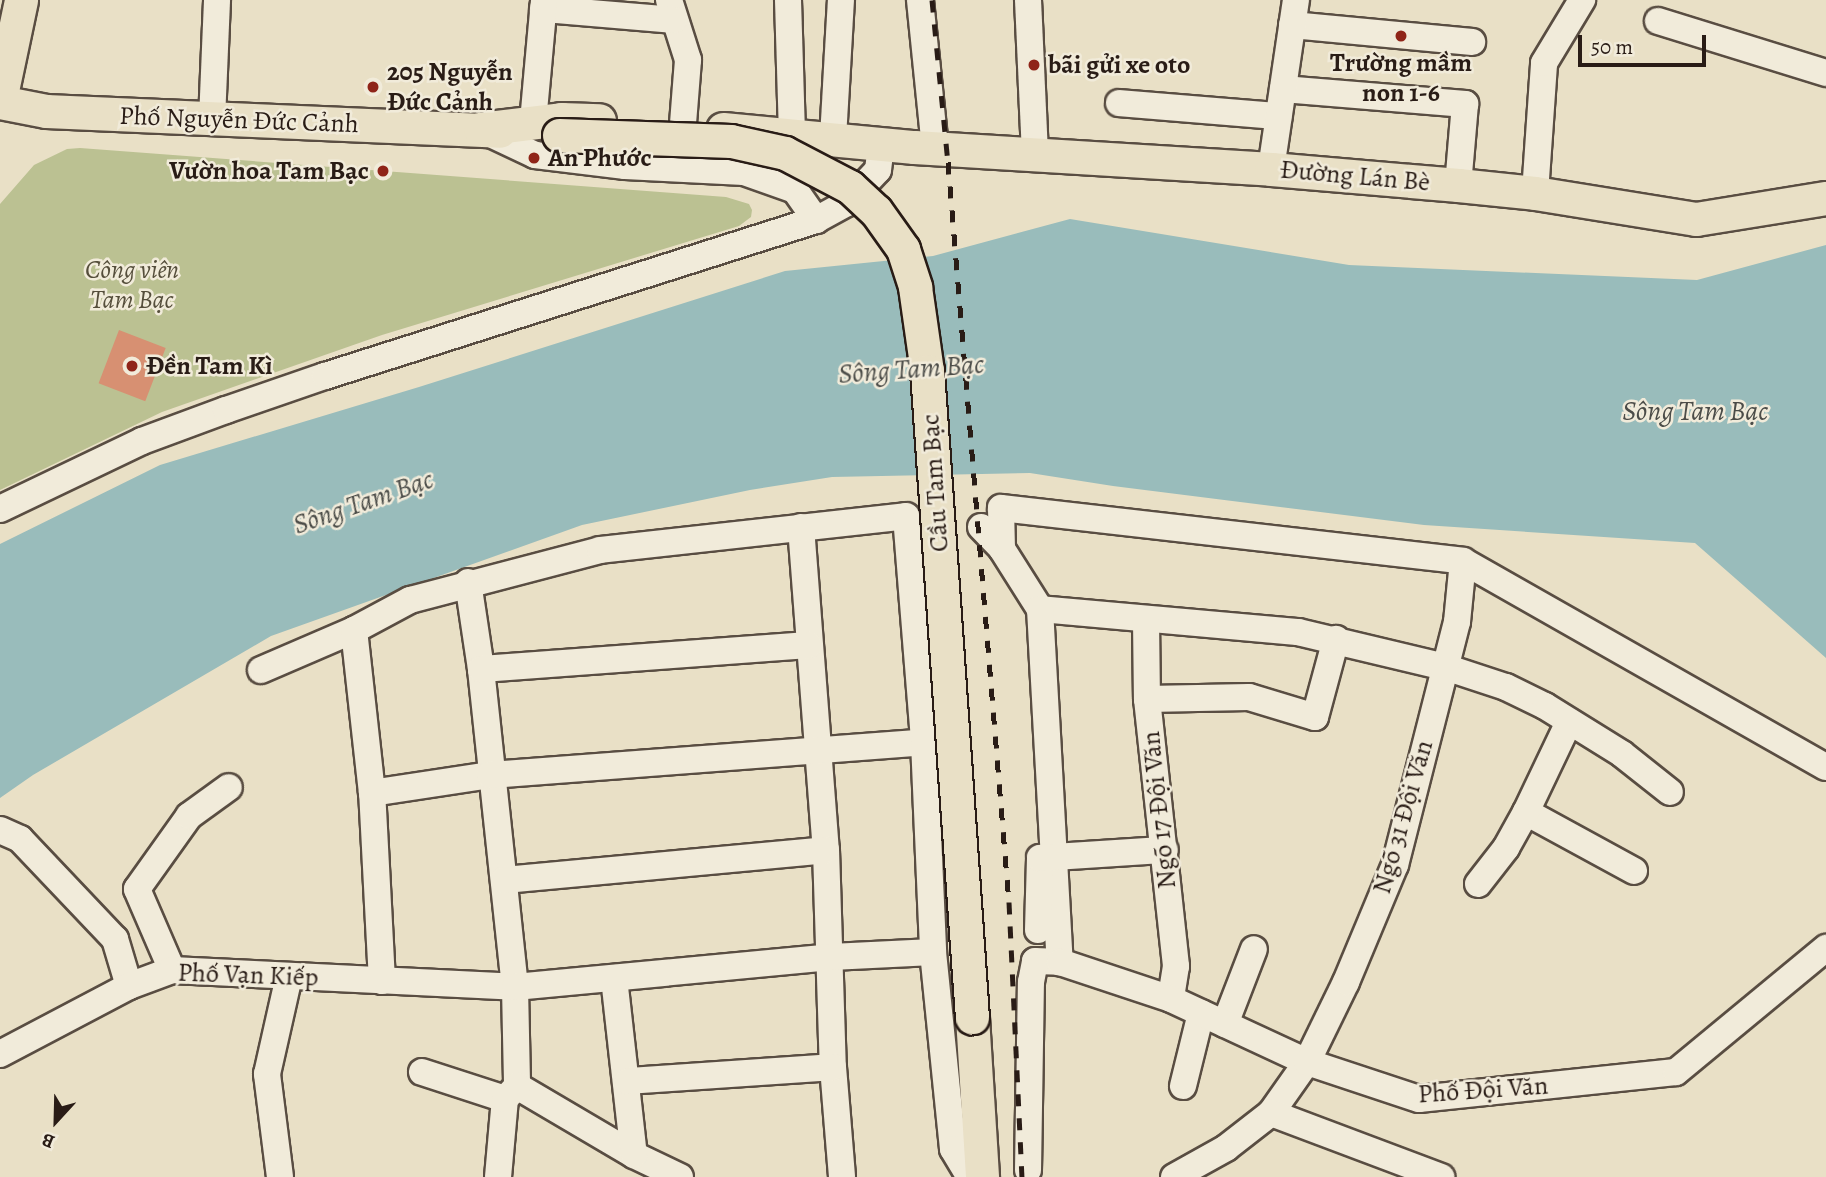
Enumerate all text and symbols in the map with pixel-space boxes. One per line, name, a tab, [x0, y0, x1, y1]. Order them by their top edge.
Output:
scale bar	[1581, 21, 1709, 65]
marker: Trường mầm non 1-6	[1393, 28, 1409, 44]
text: 50 m	[1591, 33, 1633, 61]
place label: Trường mầm non 1-6	[1330, 47, 1472, 108]
place label: bãi gửi xe oto	[1048, 49, 1190, 81]
place label: 205 Nguyễn Đức Cảnh	[387, 56, 513, 118]
marker: bãi gửi xe oto	[1026, 57, 1042, 73]
marker: 205 Nguyễn Đức Cảnh	[365, 79, 381, 95]
street label: Phố Nguyễn Đức Cảnh	[119, 100, 359, 140]
place label: An Phước	[548, 142, 652, 174]
marker: An Phước	[526, 150, 542, 166]
street label: Đường Lán Bè	[1279, 154, 1431, 198]
place label: Vườn hoa Tam Bạc	[169, 155, 369, 187]
marker: Vườn hoa Tam Bạc	[375, 163, 391, 179]
park label: Công viên Tam Bạc	[85, 254, 179, 316]
water label: Sông Tam Bạc	[837, 347, 985, 391]
place label: Đền Tam Kì	[146, 350, 273, 382]
marker: Đền Tam Kì	[124, 358, 140, 374]
water label: Sông Tam Bạc	[1622, 394, 1768, 428]
street label: Cầu Tam Bạc	[915, 413, 955, 553]
water label: Sông Tam Bạc	[289, 462, 437, 542]
street label: Ngõ 17 Đội Văn	[1135, 730, 1183, 890]
street label: Ngõ 31 Đội Văn	[1366, 737, 1440, 897]
street label: Phố Vạn Kiếp	[177, 957, 319, 993]
street label: Phố Đội Văn	[1417, 1070, 1549, 1110]
north arrow	[21, 1086, 91, 1156]
text: B	[38, 1126, 59, 1155]

